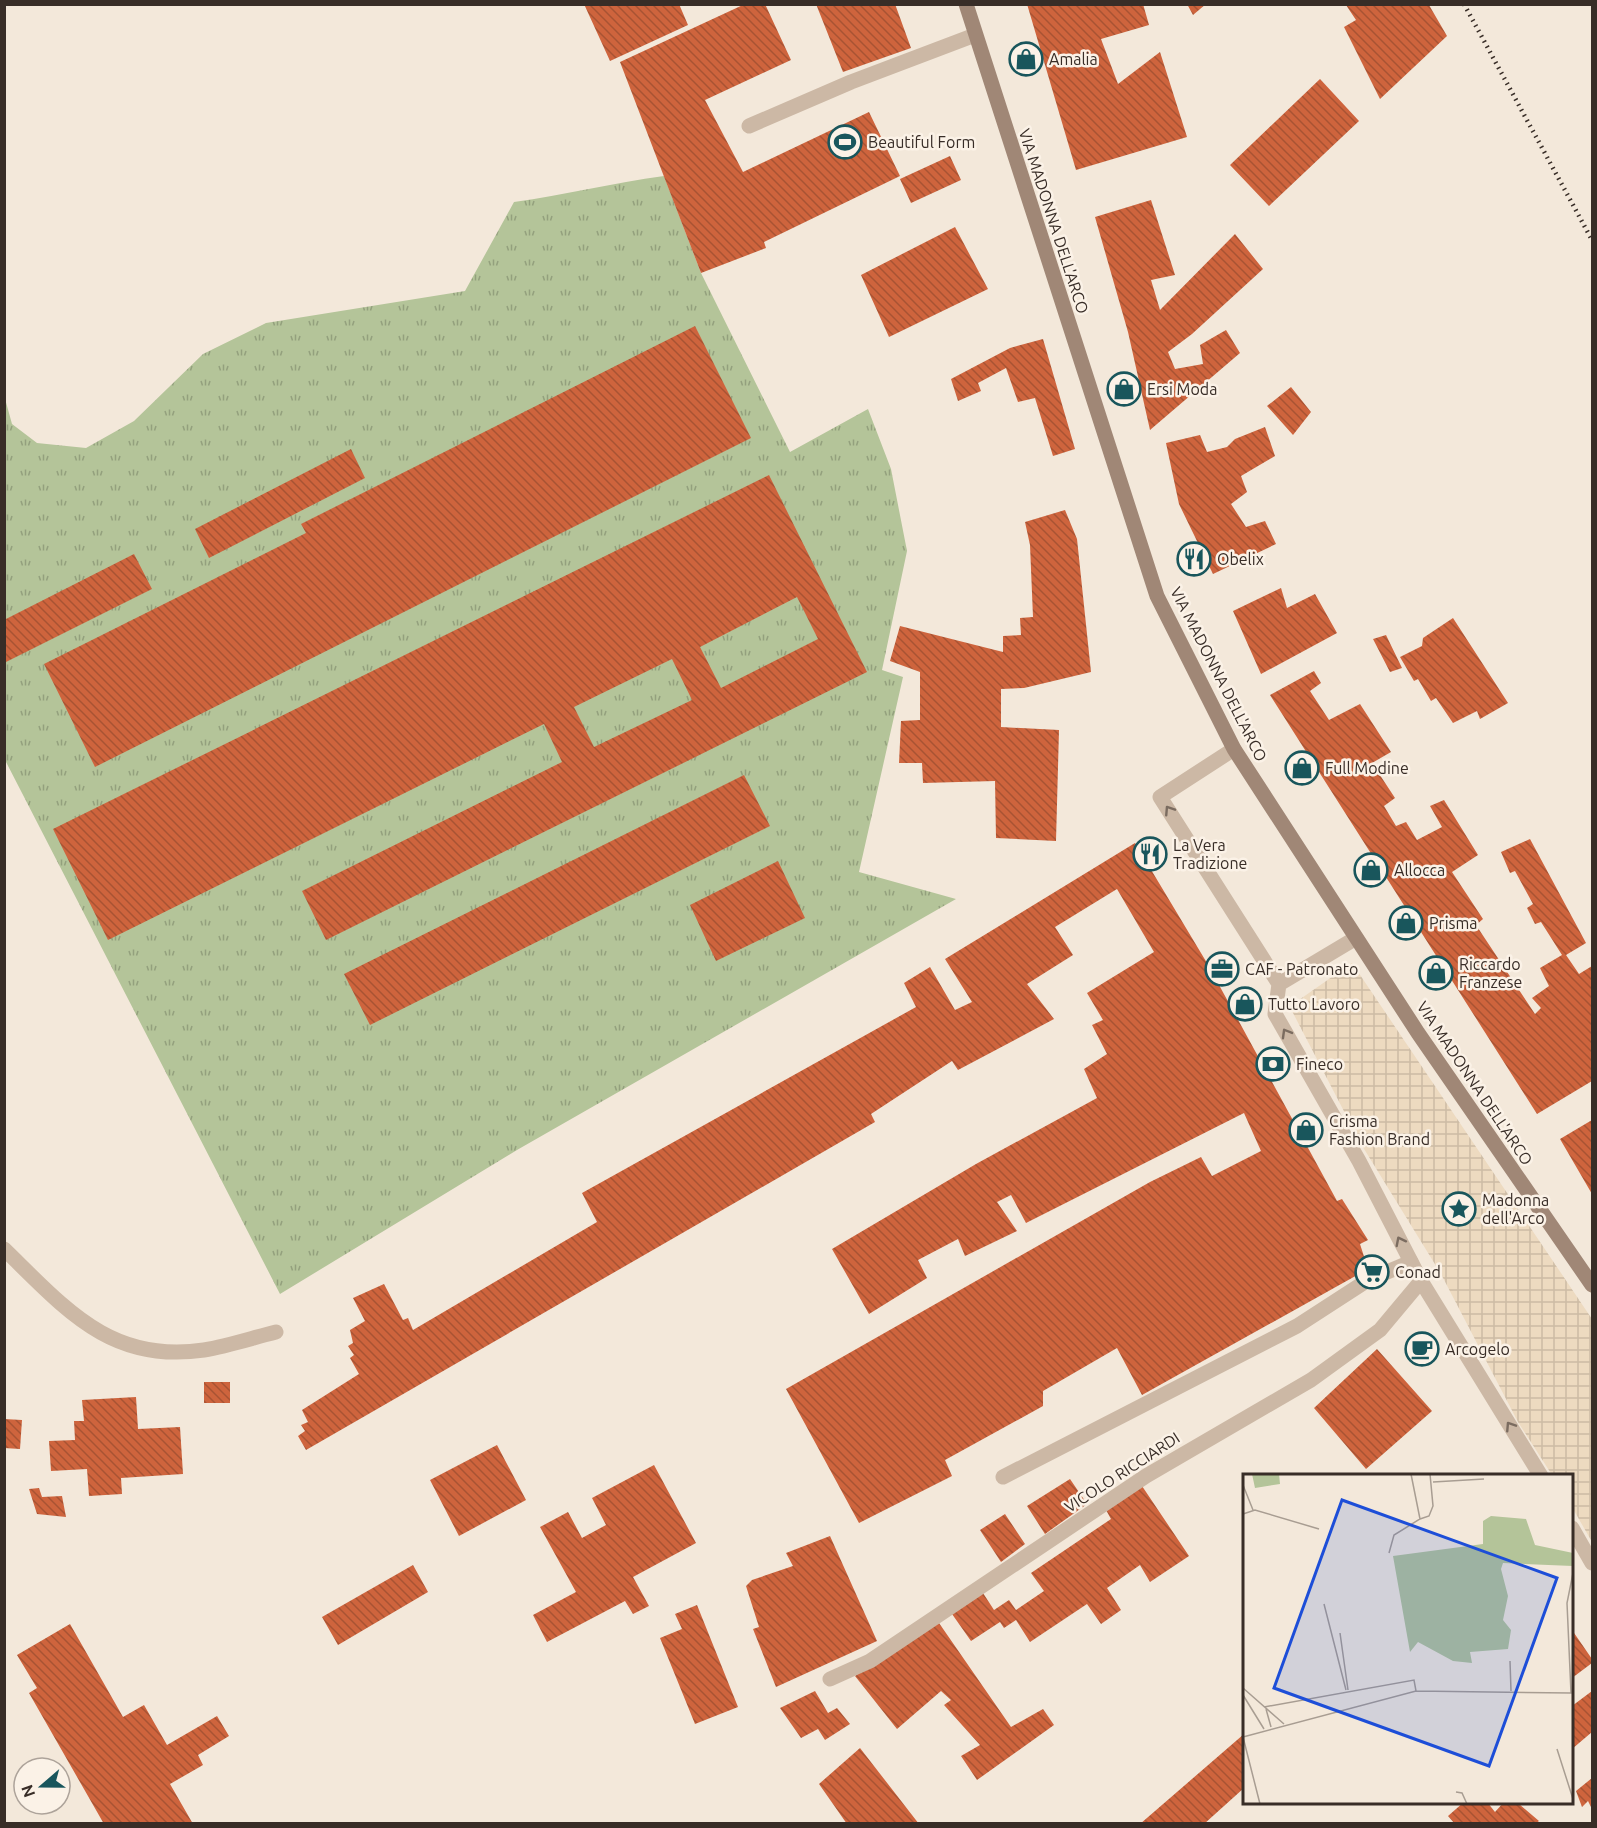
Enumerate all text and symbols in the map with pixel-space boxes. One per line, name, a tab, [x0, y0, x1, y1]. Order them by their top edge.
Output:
shop icon: Amalia	[1008, 41, 1044, 77]
place label: Amalia	[1049, 50, 1098, 68]
sports icon: Beautiful Form	[827, 124, 863, 160]
street label: VIA MADONNA DELL'ARCO	[1016, 126, 1092, 316]
place label: Beautiful Form	[868, 133, 975, 151]
shop icon: Ersi Moda	[1106, 371, 1142, 407]
place label: Ersi Moda	[1147, 380, 1217, 398]
restaurant icon: Obelix	[1176, 541, 1212, 577]
place label: Obelix	[1217, 550, 1264, 568]
street label: VIA MADONNA DELL'ARCO	[1167, 584, 1271, 764]
shop icon: Full Modine	[1284, 750, 1320, 786]
place label: Full Modine	[1325, 759, 1409, 777]
one-way arrow	[1165, 805, 1176, 816]
restaurant icon: La Vera Tradizione	[1132, 836, 1168, 872]
place label: La Vera Tradizione	[1173, 836, 1247, 872]
shop icon: Allocca	[1353, 852, 1389, 888]
place label: Allocca	[1394, 861, 1445, 879]
shop icon: Prisma	[1388, 905, 1424, 941]
place label: Prisma	[1429, 914, 1478, 932]
office icon: CAF - Patronato	[1204, 951, 1240, 987]
shop icon: Riccardo Franzese	[1418, 955, 1454, 991]
place label: Riccardo Franzese	[1459, 955, 1522, 991]
place label: CAF - Patronato	[1245, 960, 1358, 978]
shop icon: Tutto Lavoro	[1227, 986, 1263, 1022]
place label: Tutto Lavoro	[1268, 995, 1360, 1013]
street label: VIA MADONNA DELL'ARCO	[1414, 998, 1536, 1168]
one-way arrow	[1282, 1028, 1293, 1039]
bank icon: Fineco	[1255, 1046, 1291, 1082]
place label: Fineco	[1296, 1055, 1343, 1073]
shop icon: Crisma Fashion Brand	[1288, 1112, 1324, 1148]
place label: Crisma Fashion Brand	[1329, 1112, 1430, 1148]
place icon: Madonna dell'Arco	[1441, 1191, 1477, 1227]
place label: Madonna dell'Arco	[1482, 1191, 1549, 1227]
one-way arrow	[1395, 1236, 1407, 1247]
supermarket icon: Conad	[1354, 1254, 1390, 1290]
place label: Conad	[1395, 1263, 1441, 1281]
cafe icon: Arcogelo	[1404, 1331, 1440, 1367]
place label: Arcogelo	[1445, 1340, 1510, 1358]
one-way arrow	[1506, 1422, 1517, 1433]
street label: VICOLO RICCIARDI	[1061, 1428, 1183, 1516]
inset map	[1243, 1474, 1573, 1804]
north arrow	[12, 1756, 72, 1816]
text: N	[17, 1782, 38, 1800]

